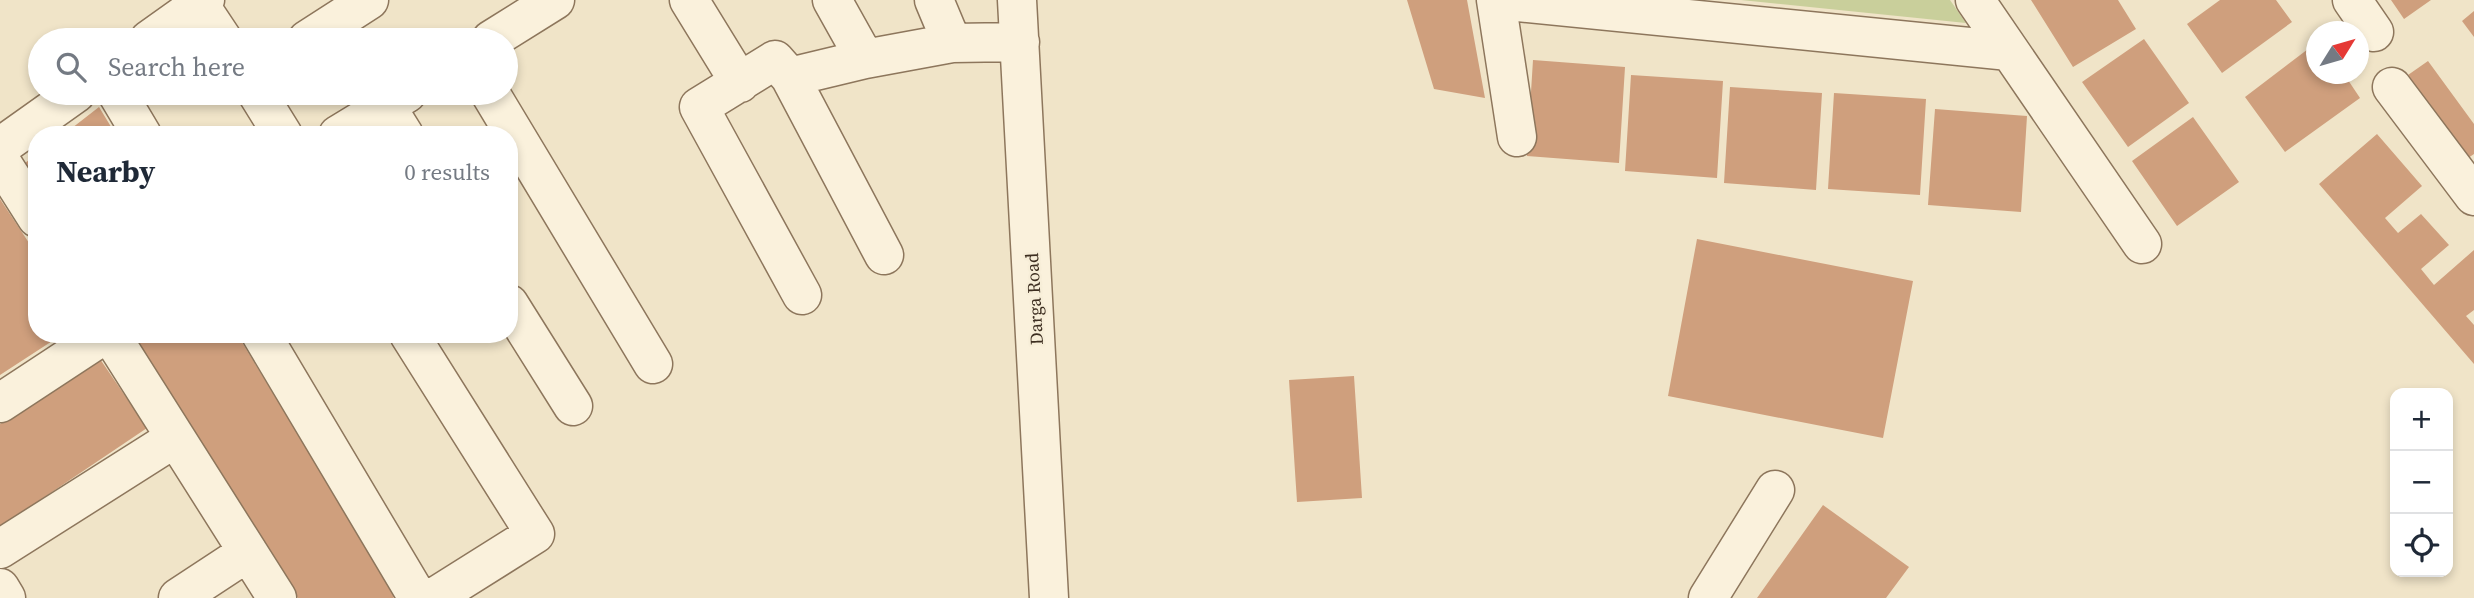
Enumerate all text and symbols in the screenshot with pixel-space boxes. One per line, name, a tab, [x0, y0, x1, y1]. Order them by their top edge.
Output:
north arrow	[2306, 21, 2369, 84]
search box	[28, 28, 518, 105]
icon: search	[52, 48, 90, 86]
text: Search here	[108, 49, 245, 85]
text: Nearby	[56, 151, 155, 192]
text: 0 results	[404, 156, 490, 188]
street label: Darga Road	[1019, 252, 1049, 346]
map controls	[2390, 388, 2453, 577]
button: +	[2390, 388, 2453, 451]
button: −	[2390, 451, 2453, 514]
button: locate	[2390, 514, 2453, 577]

